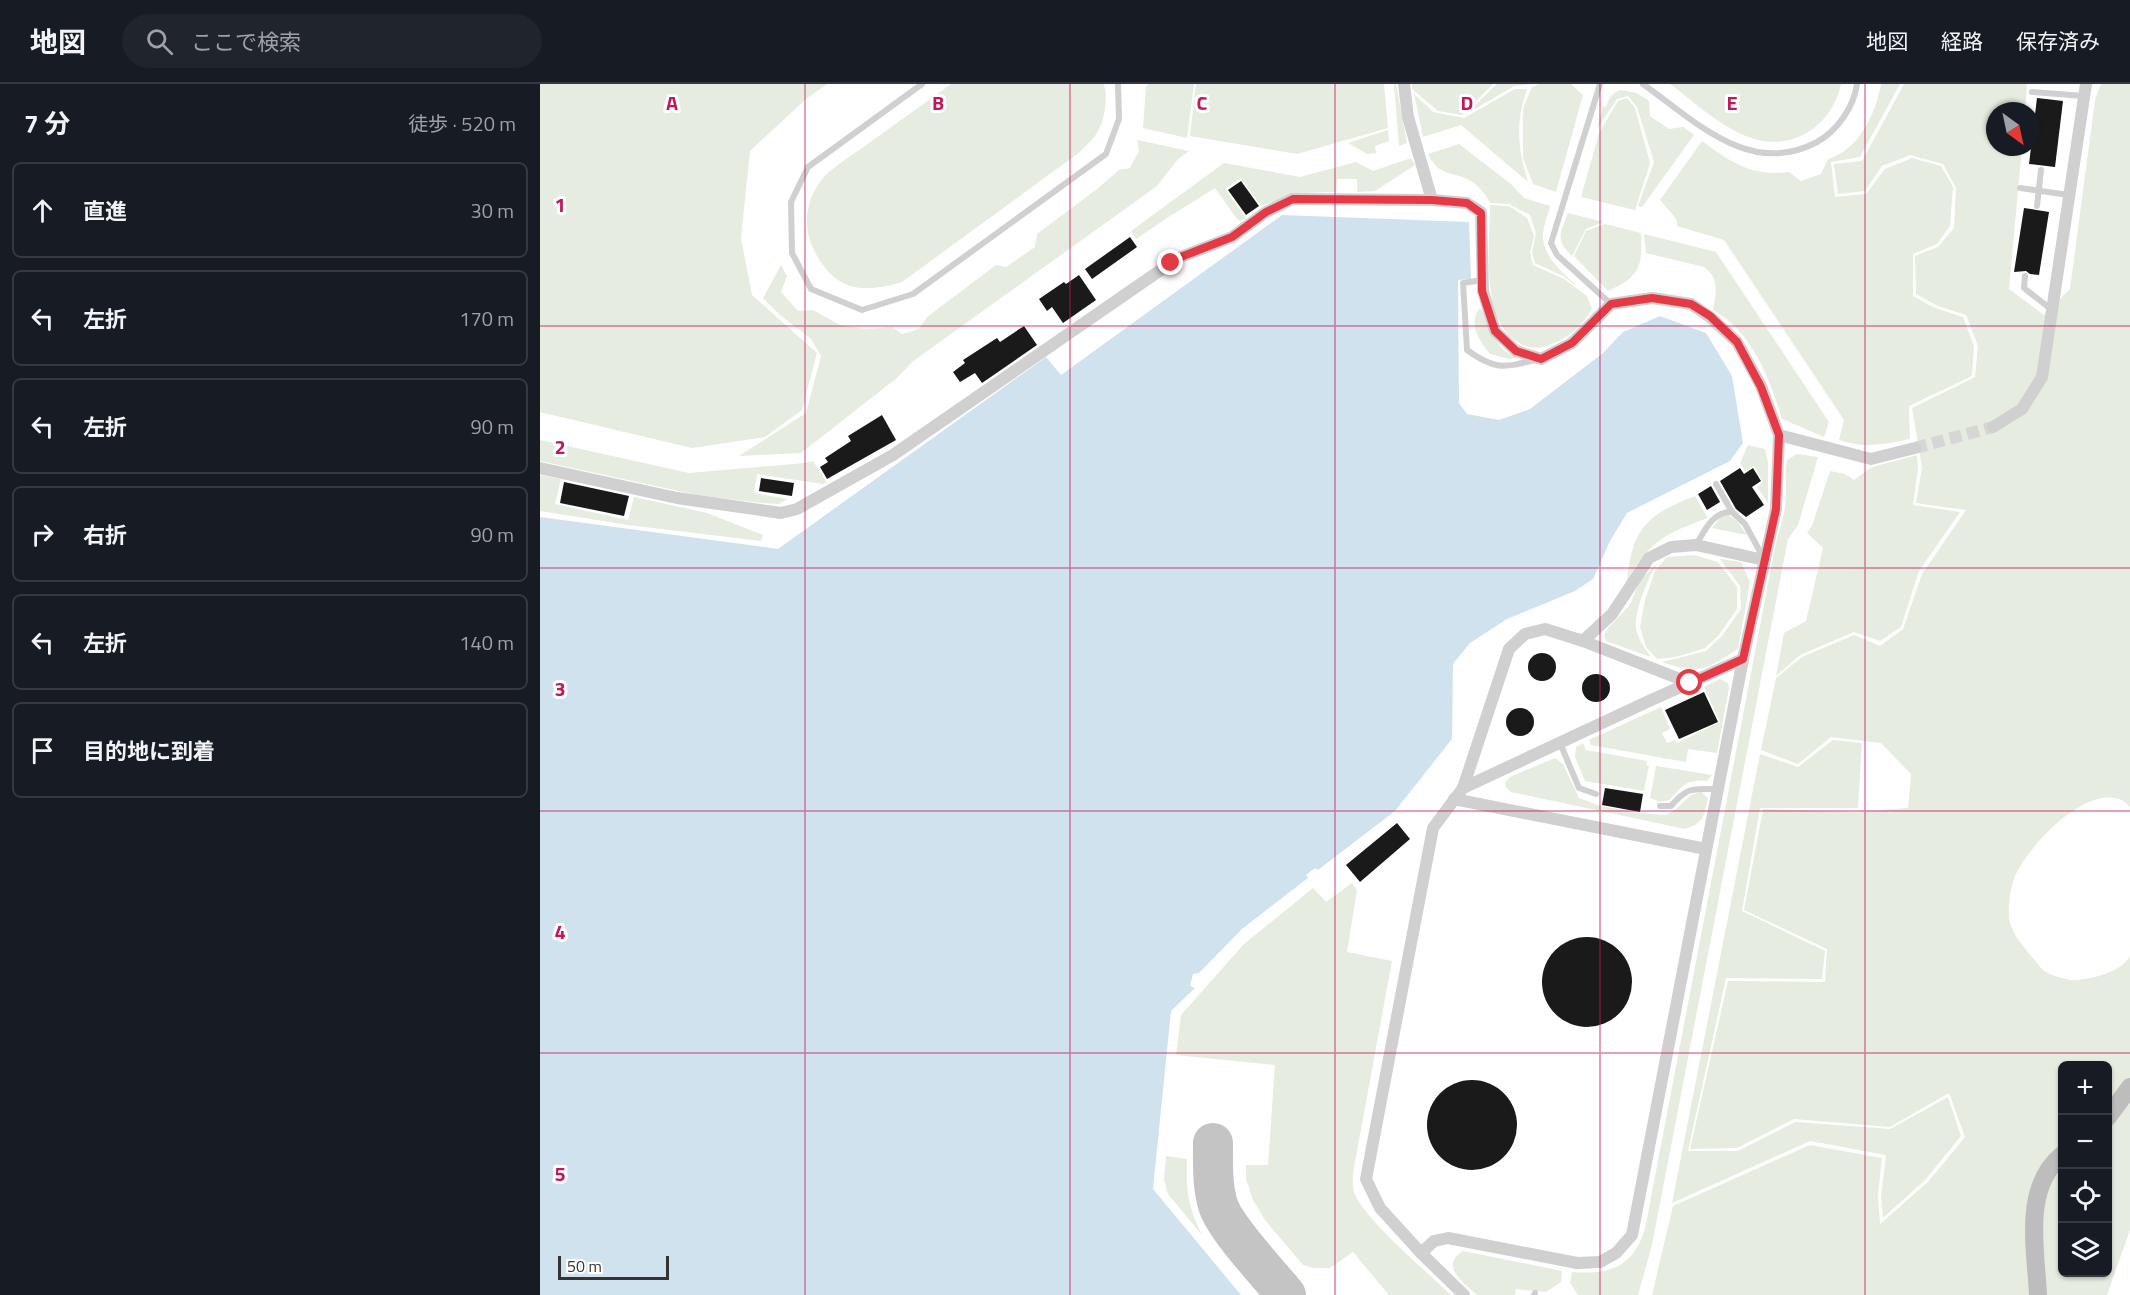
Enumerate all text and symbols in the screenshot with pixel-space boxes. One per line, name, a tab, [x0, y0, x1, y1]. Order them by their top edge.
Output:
search box	[122, 14, 542, 68]
text: 地図	[30, 20, 86, 63]
icon: search	[143, 25, 176, 58]
text: ここで検索	[191, 25, 301, 59]
text: 地図	[1866, 25, 1908, 57]
text: 経路	[1941, 25, 1983, 57]
text: 保存済み	[2016, 25, 2100, 57]
text: A	[666, 87, 678, 118]
text: B	[932, 87, 944, 118]
text: C	[1197, 87, 1208, 118]
text: D	[1461, 87, 1473, 118]
text: E	[1726, 87, 1738, 118]
north arrow	[1986, 102, 2040, 156]
text: 7 分	[24, 104, 70, 143]
text: 徒歩 · 520 m	[408, 108, 516, 139]
text: 1	[554, 189, 566, 220]
icon: ahead	[26, 194, 59, 227]
text: 直進	[83, 194, 127, 228]
text: 30 m	[470, 195, 514, 226]
route end	[1157, 249, 1183, 275]
icon: left	[26, 302, 59, 335]
text: 左折	[83, 302, 127, 336]
text: 170 m	[459, 303, 514, 334]
icon: left	[26, 410, 59, 443]
text: 左折	[83, 410, 127, 444]
text: 90 m	[470, 411, 514, 442]
text: 2	[554, 431, 566, 462]
icon: right	[26, 518, 59, 551]
text: 右折	[83, 518, 127, 552]
text: 90 m	[470, 519, 514, 550]
icon: left	[26, 626, 59, 659]
text: 左折	[83, 626, 127, 660]
text: 140 m	[459, 627, 514, 658]
route start	[1676, 669, 1702, 695]
text: 3	[554, 673, 566, 704]
icon: arrive	[26, 734, 59, 767]
text: 目的地に到着	[83, 734, 215, 768]
text: 4	[554, 916, 566, 947]
map controls	[2058, 1061, 2112, 1277]
button: +	[2058, 1061, 2112, 1115]
button: −	[2058, 1115, 2112, 1169]
text: 5	[554, 1158, 566, 1189]
button: locate	[2058, 1169, 2112, 1223]
button: layers	[2058, 1223, 2112, 1277]
scale bar	[558, 1253, 669, 1280]
text: 50 m	[567, 1254, 602, 1278]

